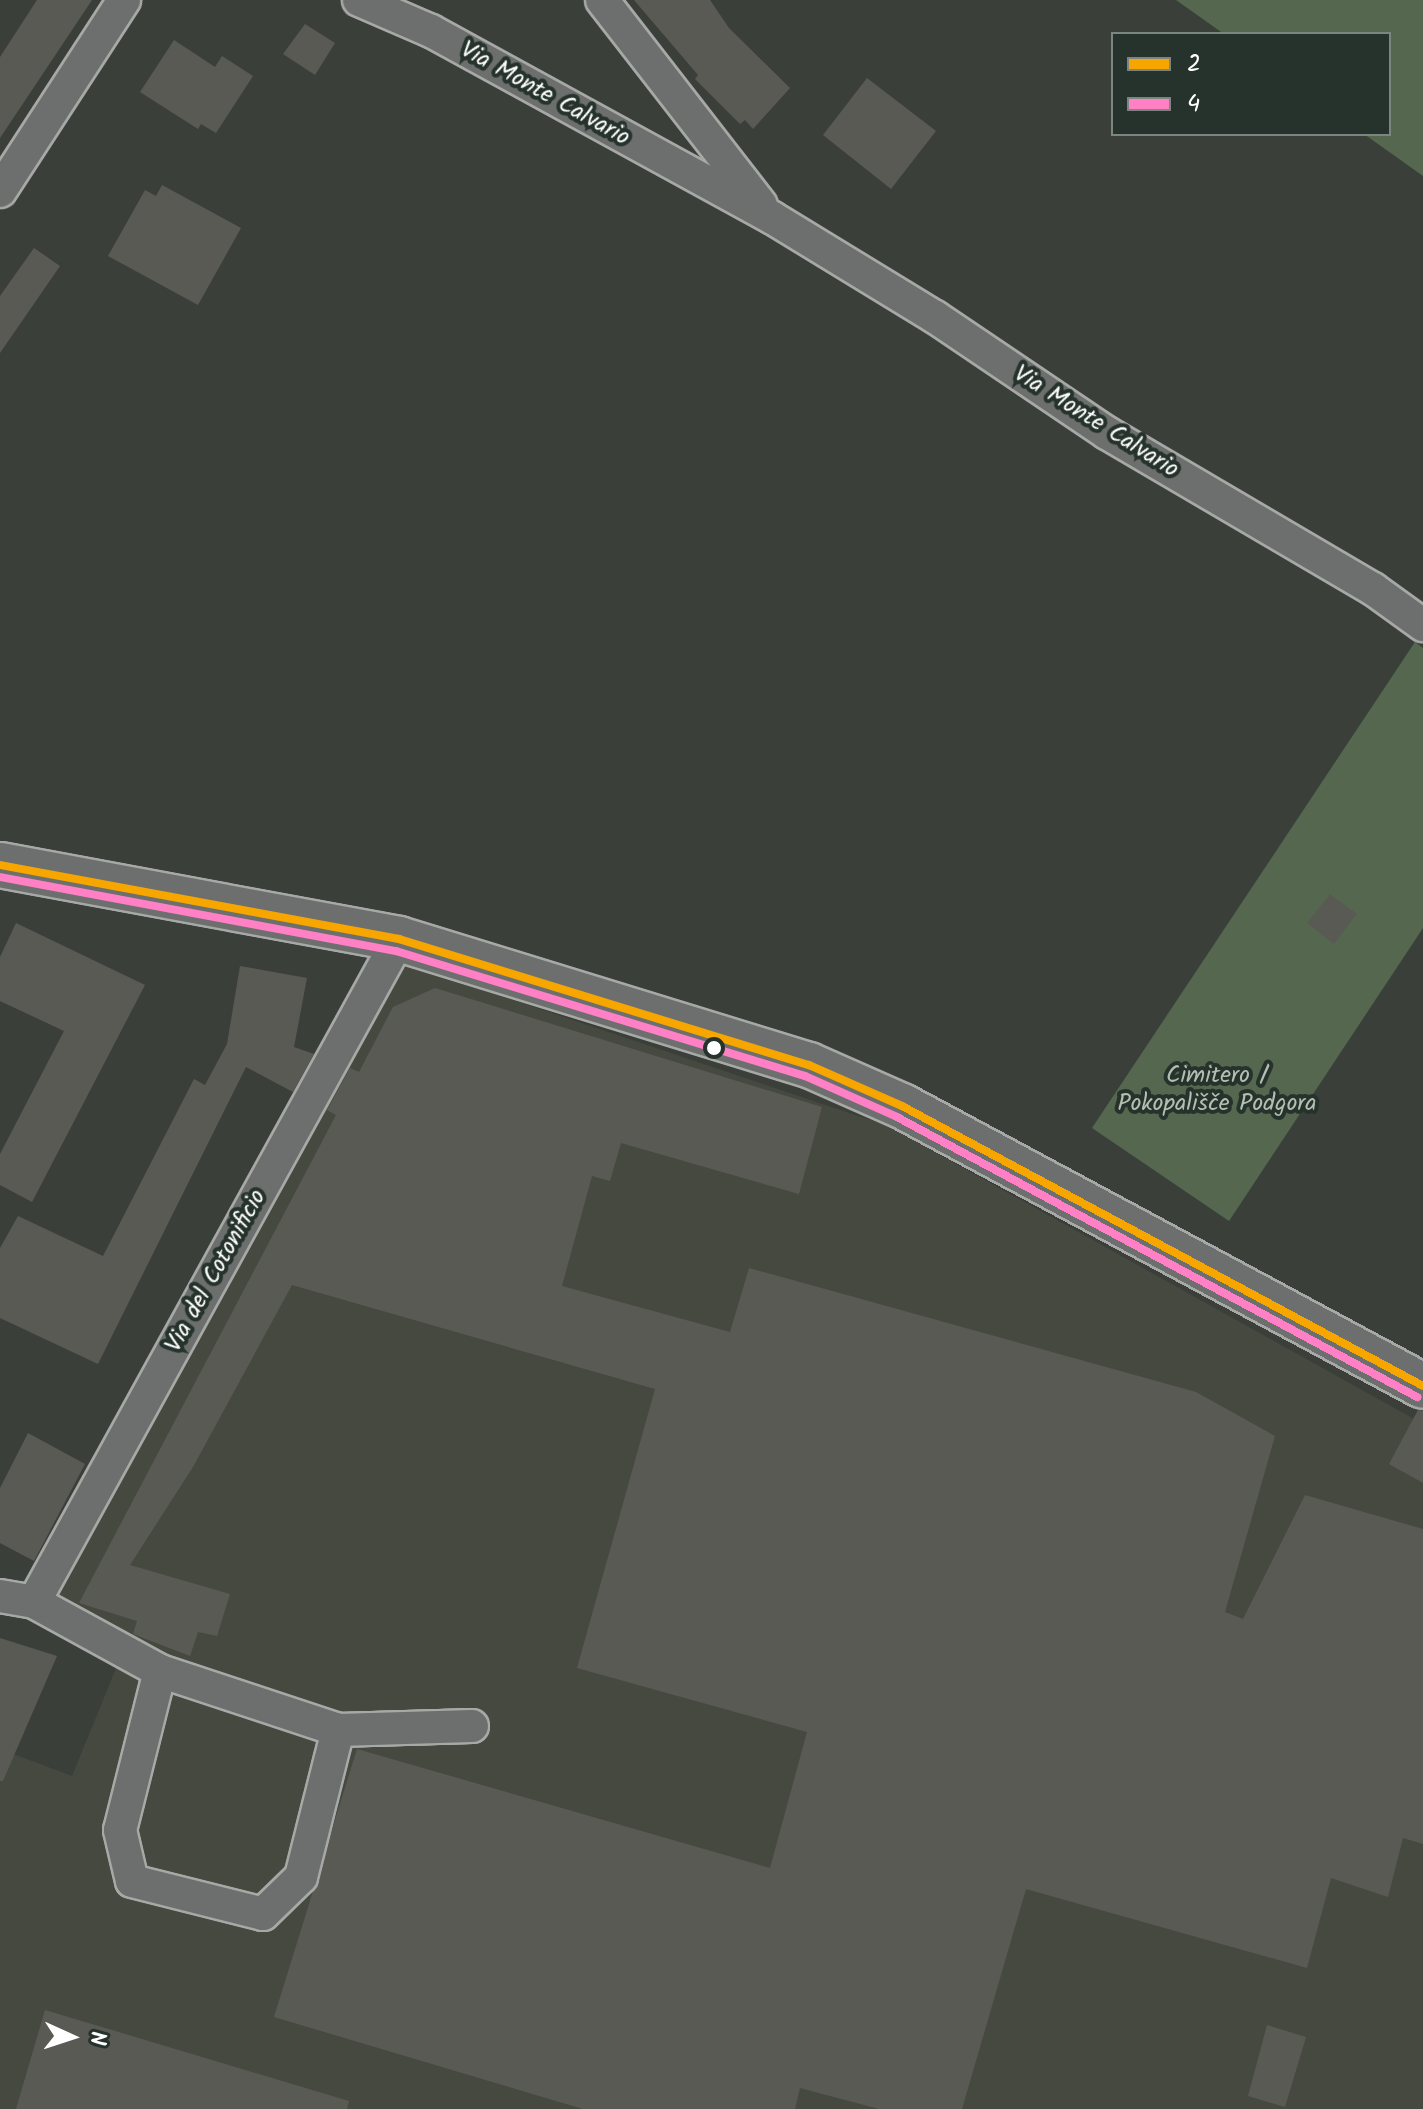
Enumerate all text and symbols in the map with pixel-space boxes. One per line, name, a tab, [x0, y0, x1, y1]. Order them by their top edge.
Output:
legend	[1111, 32, 1391, 136]
street label: Via Monte Calvario	[455, 36, 635, 152]
text: 2	[1187, 45, 1201, 84]
text: 4	[1187, 85, 1200, 124]
street label: Via Monte Calvario	[1008, 360, 1184, 484]
unlabelled marker	[706, 1040, 722, 1056]
park label: Cimitero / Pokopališče Podgora	[1117, 1062, 1317, 1118]
street label: Via del Cotonificio	[159, 1185, 273, 1357]
north arrow	[32, 1997, 112, 2077]
text: N	[79, 2030, 114, 2046]

